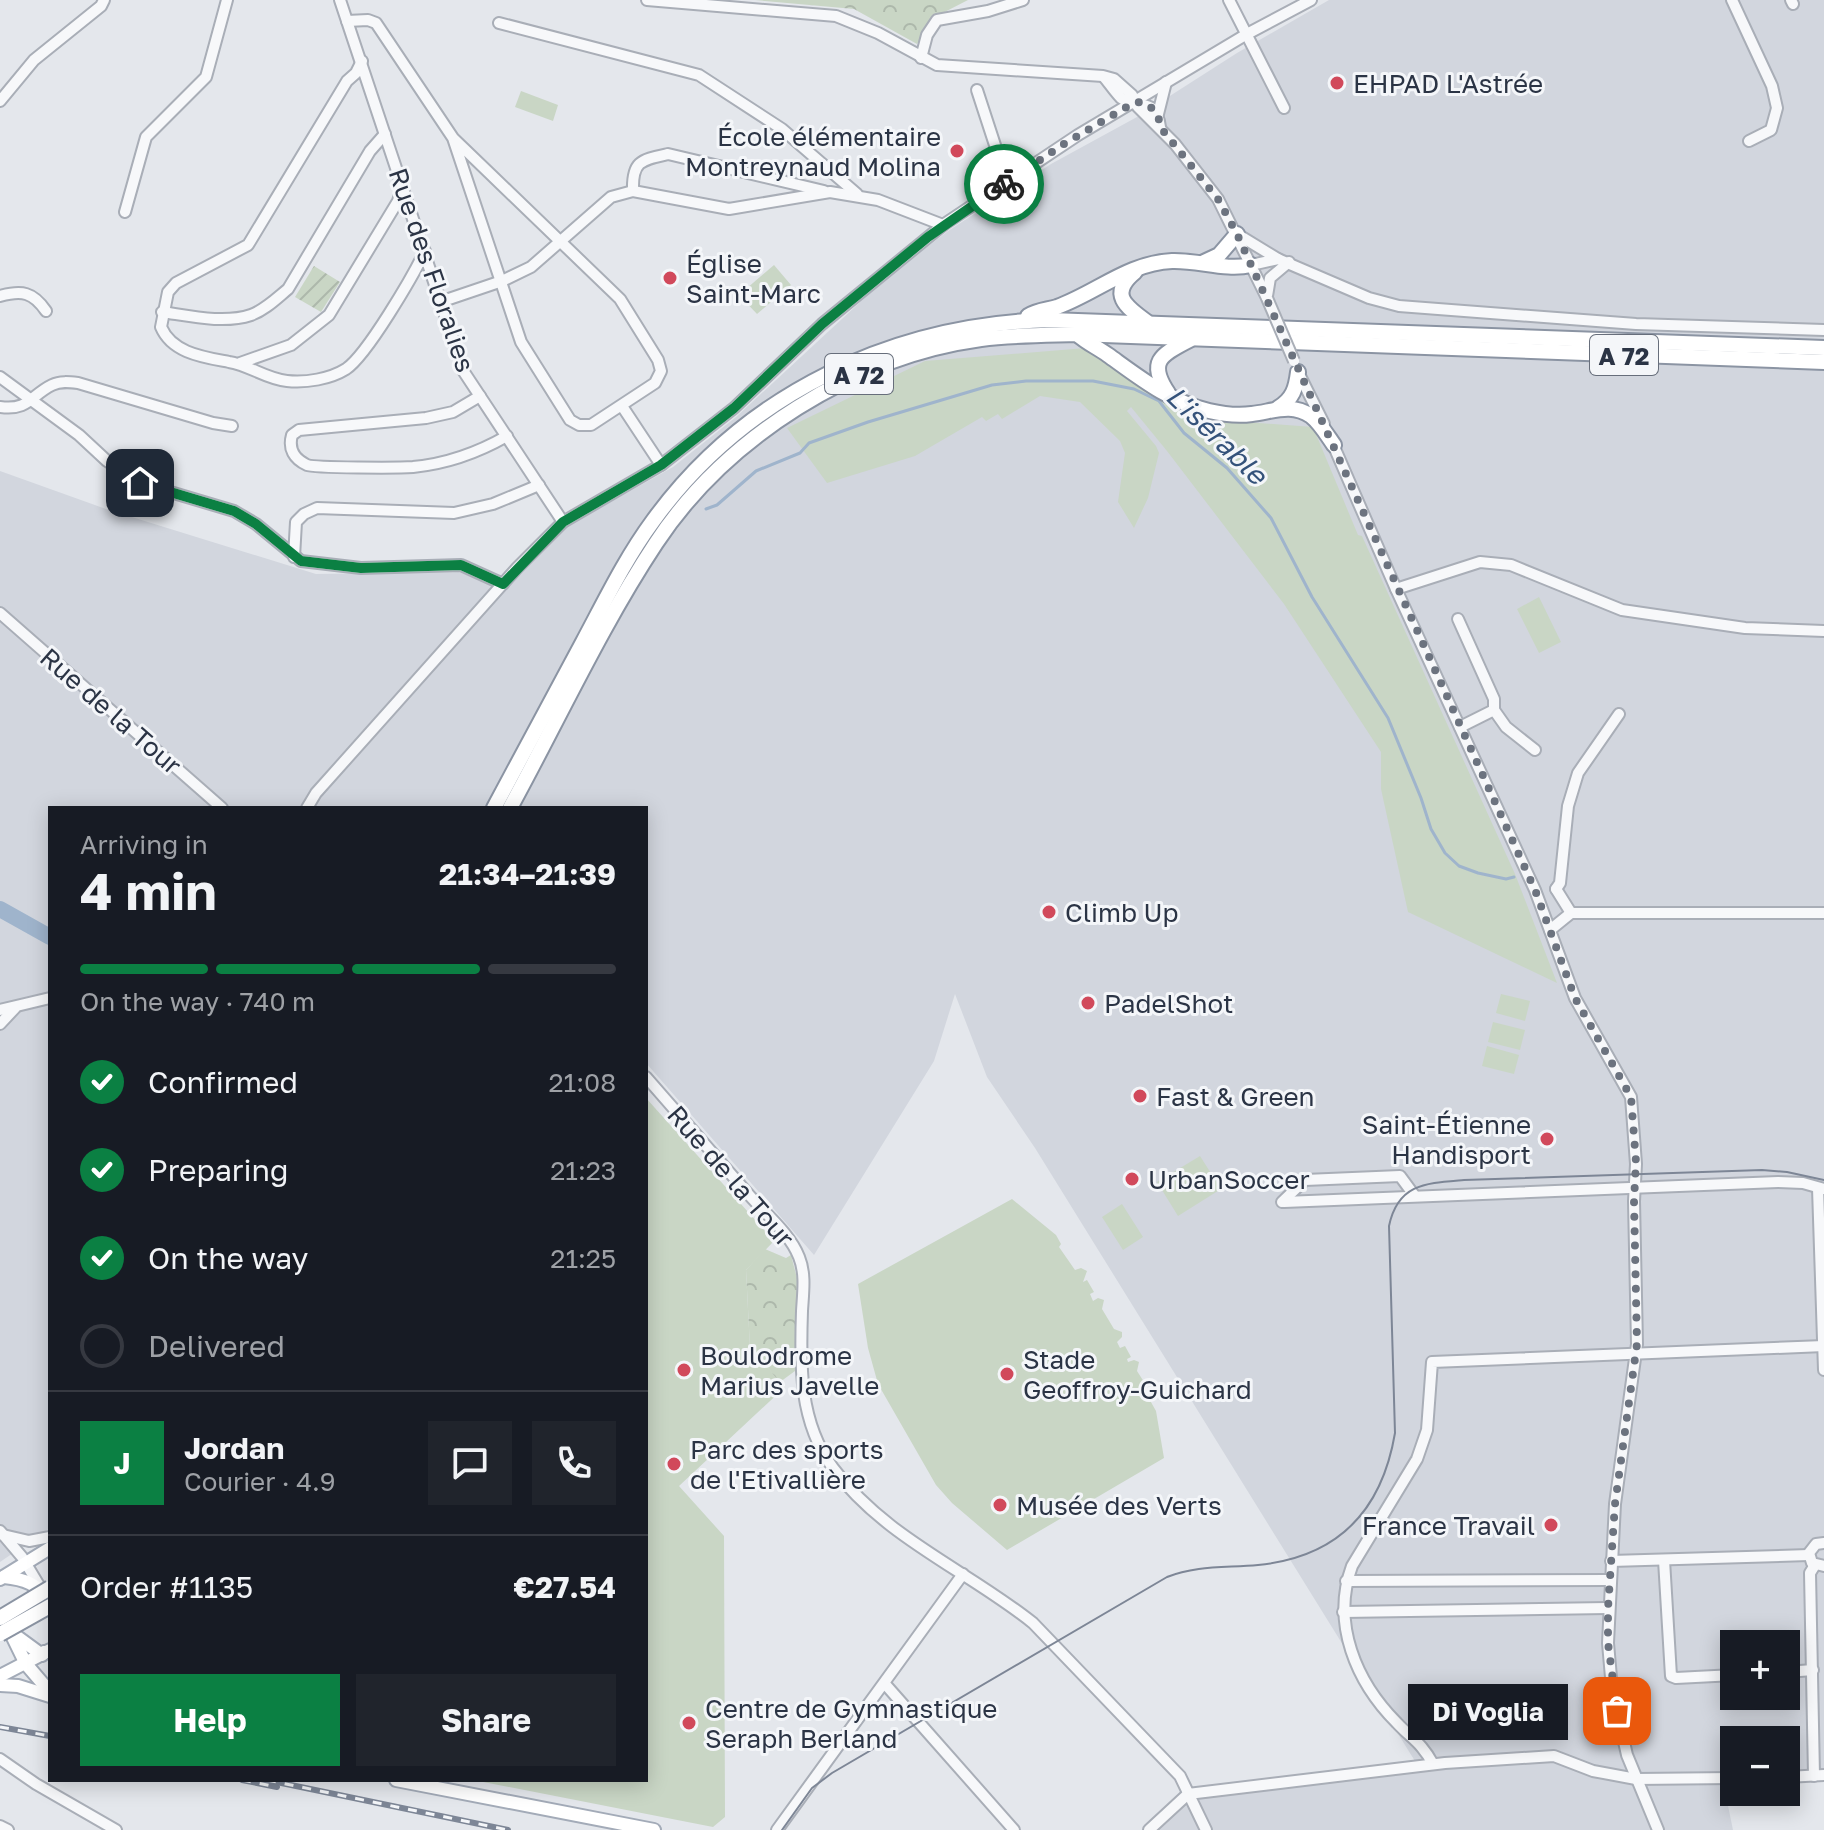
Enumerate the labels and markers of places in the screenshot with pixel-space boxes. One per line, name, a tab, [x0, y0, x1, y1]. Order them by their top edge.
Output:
place label: EHPAD L'Astrée	[1353, 68, 1543, 99]
marker: EHPAD L'Astrée	[1328, 74, 1346, 92]
place label: École élémentaire Montreynaud Molina	[685, 121, 941, 182]
marker: École élémentaire Montreynaud Molina	[948, 142, 966, 160]
place label: Église Saint-Marc	[686, 248, 821, 309]
marker: Église Saint-Marc	[661, 269, 679, 287]
pin	[106, 449, 174, 517]
place label: Climb Up	[1065, 897, 1178, 928]
marker: Climb Up	[1040, 903, 1058, 921]
place label: PadelShot	[1104, 988, 1233, 1019]
marker: PadelShot	[1079, 994, 1097, 1012]
place label: Fast & Green	[1156, 1081, 1315, 1112]
marker: Fast & Green	[1131, 1087, 1149, 1105]
place label: Saint-Étienne Handisport	[1362, 1109, 1531, 1170]
marker: Saint-Étienne Handisport	[1538, 1130, 1556, 1148]
place label: UrbanSoccer	[1148, 1164, 1310, 1195]
marker: UrbanSoccer	[1123, 1170, 1141, 1188]
place label: Boulodrome Marius Javelle	[700, 1340, 879, 1401]
place label: Stade Geoffroy-Guichard	[1023, 1344, 1252, 1405]
marker: Boulodrome Marius Javelle	[675, 1361, 693, 1379]
marker: Stade Geoffroy-Guichard	[998, 1365, 1016, 1383]
place label: Parc des sports de l'Etivallière	[690, 1434, 884, 1495]
marker: Parc des sports de l'Etivallière	[665, 1455, 683, 1473]
place label: Musée des Verts	[1016, 1490, 1222, 1521]
marker: Musée des Verts	[991, 1496, 1009, 1514]
place label: France Travail	[1362, 1510, 1535, 1541]
marker: France Travail	[1542, 1516, 1560, 1534]
pin	[1583, 1677, 1651, 1745]
callout: Di Voglia	[1409, 1683, 1569, 1739]
place label: Centre de Gymnastique Seraph Berland	[705, 1693, 997, 1754]
marker: Centre de Gymnastique Seraph Berland	[680, 1714, 698, 1732]

